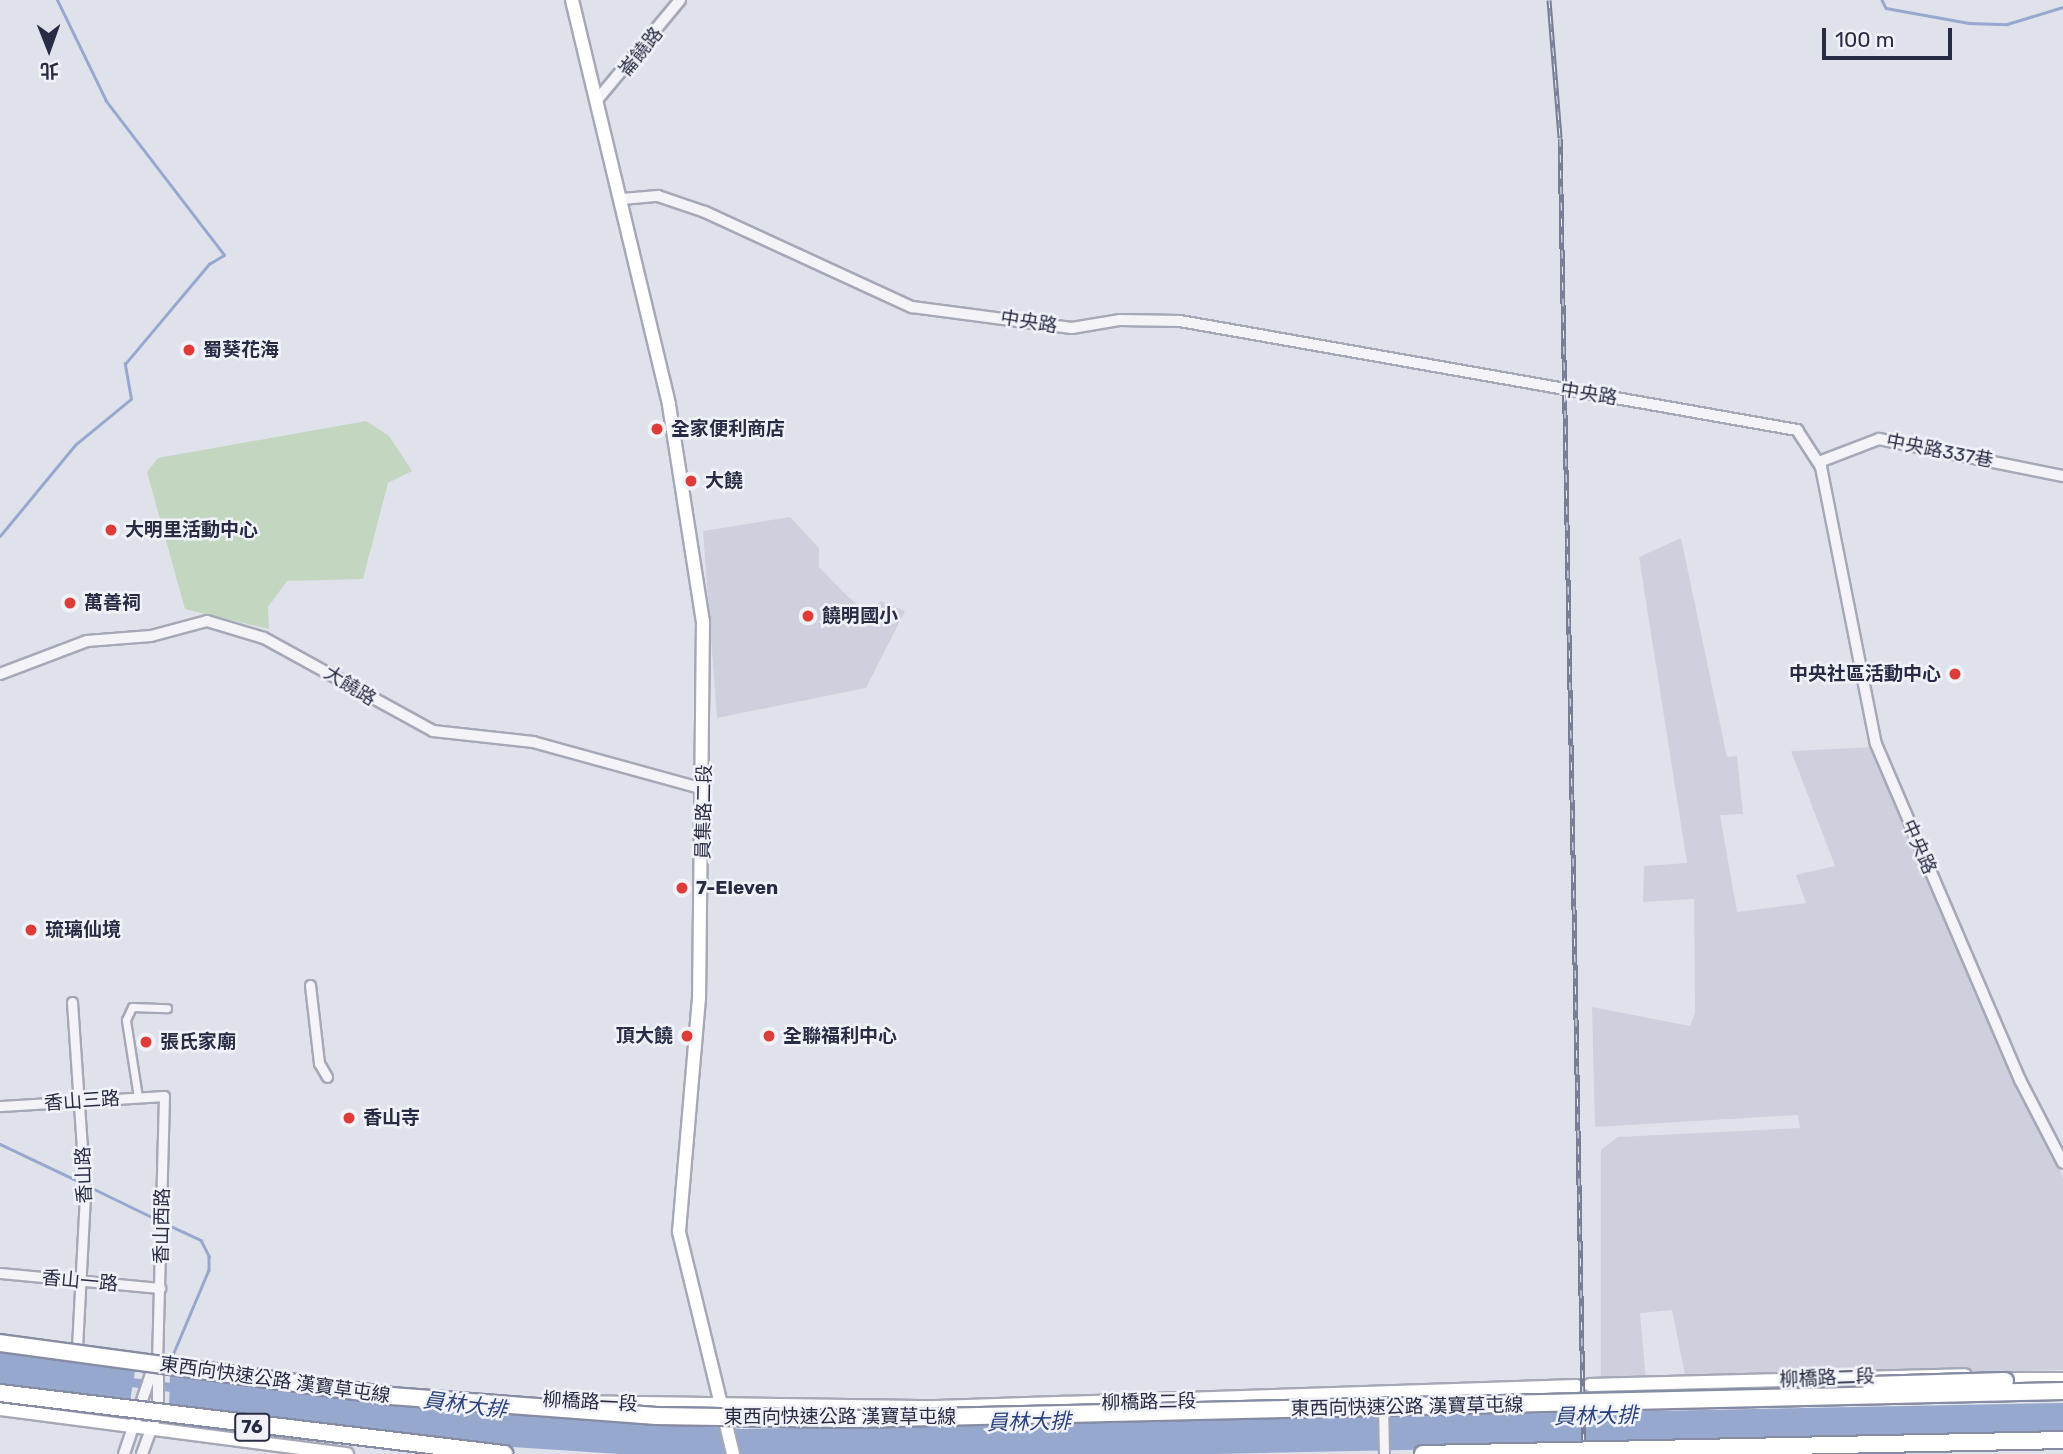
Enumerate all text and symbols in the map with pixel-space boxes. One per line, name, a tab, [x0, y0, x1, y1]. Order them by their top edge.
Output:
north arrow	[14, 14, 84, 84]
scale bar	[1825, 14, 1954, 58]
street label: 崙饒路	[614, 23, 668, 81]
text: 100 m	[1835, 27, 1894, 52]
text: 北	[40, 59, 59, 82]
street label: 中央路	[999, 306, 1059, 338]
place label: 蜀葵花海	[203, 339, 279, 361]
marker: 蜀葵花海	[181, 342, 197, 358]
street label: 中央路	[1559, 378, 1619, 410]
place label: 全家便利商店	[671, 418, 785, 440]
marker: 全家便利商店	[649, 421, 665, 437]
street label: 中央路337巷	[1885, 429, 1995, 473]
place label: 大饒	[705, 470, 743, 492]
marker: 大饒	[683, 473, 699, 489]
place label: 大明里活動中心	[125, 519, 258, 541]
marker: 大明里活動中心	[103, 522, 119, 538]
place label: 萬善祠	[84, 592, 141, 614]
marker: 萬善祠	[62, 595, 78, 611]
place label: 饒明國小	[822, 605, 898, 627]
marker: 饒明國小	[800, 608, 816, 624]
street label: 大饒路	[320, 661, 380, 711]
place label: 中央社區活動中心	[1789, 663, 1941, 685]
marker: 中央社區活動中心	[1947, 666, 1963, 682]
street label: 員集路二段	[692, 764, 716, 860]
street label: 中央路	[1897, 816, 1941, 878]
place label: 7-Eleven	[696, 877, 778, 899]
marker: 7-Eleven	[674, 880, 690, 896]
place label: 琉璃仙境	[45, 919, 121, 941]
marker: 琉璃仙境	[23, 922, 39, 938]
place label: 頂大饒	[616, 1025, 673, 1047]
place label: 全聯福利中心	[783, 1025, 897, 1047]
marker: 頂大饒	[679, 1028, 695, 1044]
marker: 全聯福利中心	[761, 1028, 777, 1044]
place label: 張氏家廟	[160, 1031, 236, 1053]
marker: 張氏家廟	[138, 1034, 154, 1050]
street label: 香山三路	[43, 1087, 121, 1115]
place label: 香山寺	[363, 1107, 420, 1129]
marker: 香山寺	[341, 1110, 357, 1126]
street label: 香山路	[72, 1146, 96, 1204]
street label: 香山西路	[150, 1188, 174, 1264]
street label: 香山一路	[41, 1266, 119, 1296]
street label: 東西向快速公路 漢寶草屯線	[158, 1353, 392, 1407]
street label: 柳橋路二段	[1779, 1365, 1875, 1391]
water label: 員林大排	[422, 1387, 508, 1423]
street label: 柳橋路一段	[542, 1388, 638, 1416]
street label: 柳橋路二段	[1101, 1390, 1197, 1414]
street label: 東西向快速公路 漢寶草屯線	[1290, 1394, 1524, 1420]
water label: 員林大排	[1554, 1403, 1638, 1429]
street label: 東西向快速公路 漢寶草屯線	[724, 1406, 956, 1428]
water label: 員林大排	[987, 1409, 1071, 1435]
road number: 76	[233, 1412, 271, 1442]

